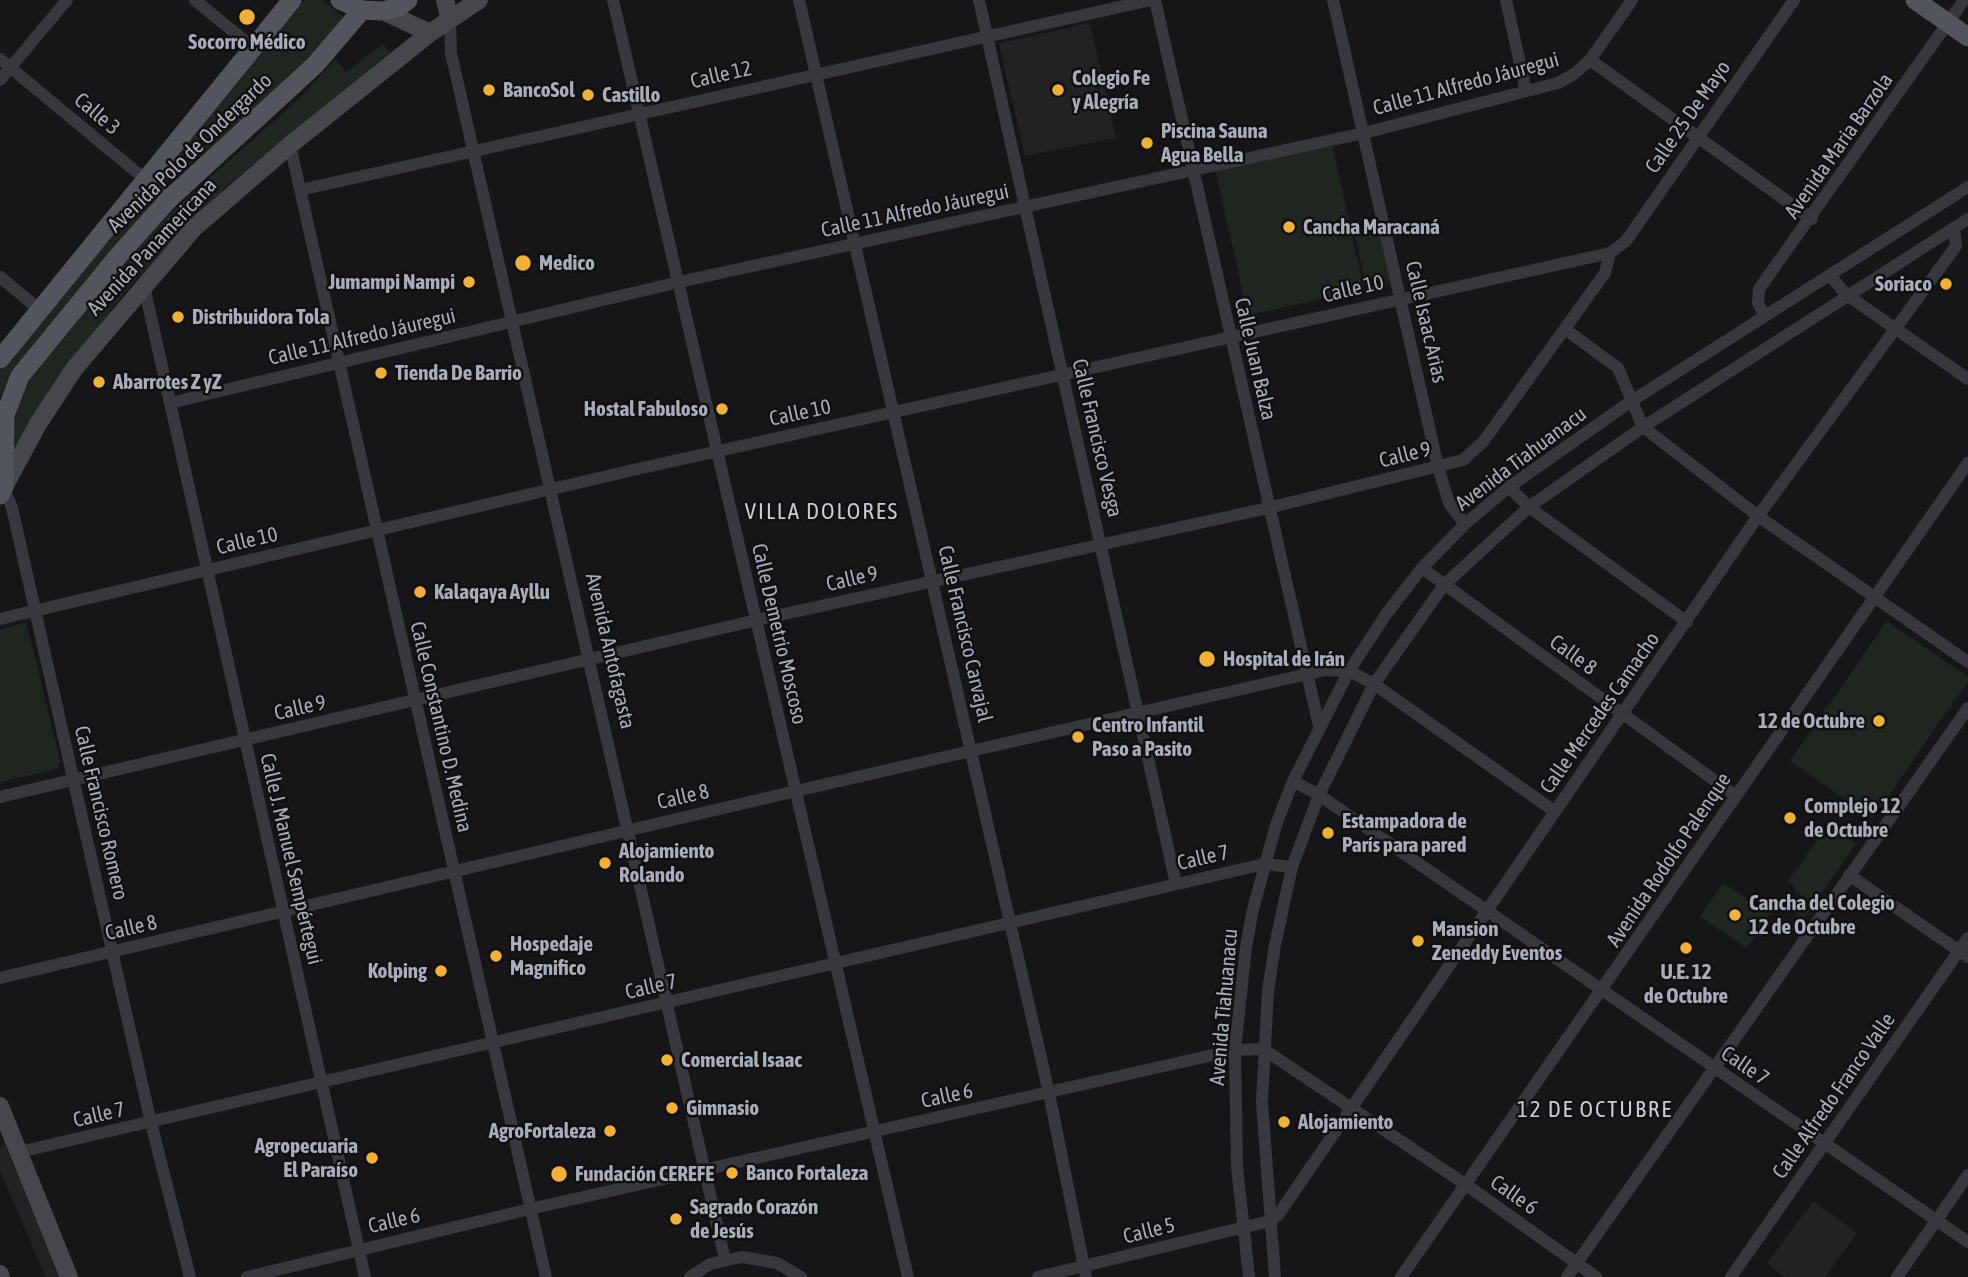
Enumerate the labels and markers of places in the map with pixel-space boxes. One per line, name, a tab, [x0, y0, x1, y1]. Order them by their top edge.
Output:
marker: Socorro Médico	[237, 7, 257, 27]
place label: Socorro Médico	[188, 29, 306, 55]
place label: Colegio Fe y Alegría	[1072, 65, 1150, 115]
place label: BancoSol	[503, 77, 575, 103]
marker: BancoSol	[481, 82, 497, 98]
place label: Castillo	[602, 82, 660, 108]
marker: Colegio Fe y Alegría	[1050, 82, 1066, 98]
marker: Castillo	[580, 87, 596, 103]
place label: Piscina Sauna Agua Bella	[1161, 118, 1267, 168]
marker: Piscina Sauna Agua Bella	[1139, 135, 1155, 151]
place label: Cancha Maracaná	[1303, 214, 1440, 240]
marker: Cancha Maracaná	[1281, 219, 1297, 235]
place label: Medico	[539, 250, 595, 276]
marker: Medico	[513, 253, 533, 273]
place label: Jumampi Nampi	[328, 269, 455, 295]
place label: Soriaco	[1875, 271, 1932, 297]
marker: Jumampi Nampi	[461, 274, 477, 290]
marker: Soriaco	[1938, 276, 1954, 292]
place label: Distribuidora Tola	[192, 304, 329, 330]
marker: Distribuidora Tola	[170, 309, 186, 325]
place label: Tienda De Barrio	[395, 360, 522, 386]
marker: Tienda De Barrio	[373, 365, 389, 381]
place label: Abarrotes Z yZ	[113, 369, 221, 395]
marker: Abarrotes Z yZ	[91, 374, 107, 390]
place label: Hostal Fabuloso	[584, 396, 708, 422]
marker: Hostal Fabuloso	[714, 401, 730, 417]
place label: Kalaqaya Ayllu	[434, 579, 550, 605]
marker: Kalaqaya Ayllu	[412, 584, 428, 600]
place label: Hospital de Irán	[1223, 646, 1345, 672]
marker: Hospital de Irán	[1197, 649, 1217, 669]
place label: 12 de Octubre	[1758, 708, 1865, 734]
place label: Centro Infantil Paso a Pasito	[1092, 712, 1204, 762]
marker: 12 de Octubre	[1871, 713, 1887, 729]
marker: Centro Infantil Paso a Pasito	[1070, 729, 1086, 745]
place label: Complejo 12 de Octubre	[1804, 793, 1901, 843]
place label: Estampadora de París para pared	[1342, 808, 1467, 858]
marker: Complejo 12 de Octubre	[1782, 810, 1798, 826]
marker: Estampadora de París para pared	[1320, 825, 1336, 841]
place label: Alojamiento Rolando	[619, 838, 714, 888]
marker: Alojamiento Rolando	[597, 855, 613, 871]
place label: Cancha del Colegio 12 de Octubre	[1749, 890, 1895, 940]
marker: Cancha del Colegio 12 de Octubre	[1727, 907, 1743, 923]
place label: Mansion Zeneddy Eventos	[1432, 916, 1562, 966]
place label: Hospedaje Magnifico	[510, 931, 593, 981]
marker: Mansion Zeneddy Eventos	[1410, 933, 1426, 949]
marker: U.E. 12 de Octubre	[1678, 940, 1694, 956]
marker: Hospedaje Magnifico	[488, 948, 504, 964]
place label: Kolping	[368, 958, 427, 984]
place label: U.E. 12 de Octubre	[1644, 959, 1728, 1009]
marker: Kolping	[433, 963, 449, 979]
place label: Comercial Isaac	[681, 1047, 802, 1073]
marker: Comercial Isaac	[659, 1052, 675, 1068]
place label: Gimnasio	[686, 1095, 759, 1121]
marker: Gimnasio	[664, 1100, 680, 1116]
place label: Alojamiento	[1298, 1109, 1393, 1135]
marker: Alojamiento	[1276, 1114, 1292, 1130]
place label: AgroFortaleza	[489, 1118, 596, 1144]
marker: AgroFortaleza	[602, 1123, 618, 1139]
place label: Agropecuaria El Paraíso	[255, 1133, 358, 1183]
marker: Agropecuaria El Paraíso	[364, 1150, 380, 1166]
place label: Banco Fortaleza	[746, 1160, 868, 1186]
place label: Fundación CEREFE	[575, 1161, 714, 1187]
marker: Fundación CEREFE	[549, 1164, 569, 1184]
marker: Banco Fortaleza	[724, 1165, 740, 1181]
place label: Sagrado Corazón de Jesús	[690, 1194, 818, 1244]
marker: Sagrado Corazón de Jesús	[668, 1211, 684, 1227]

